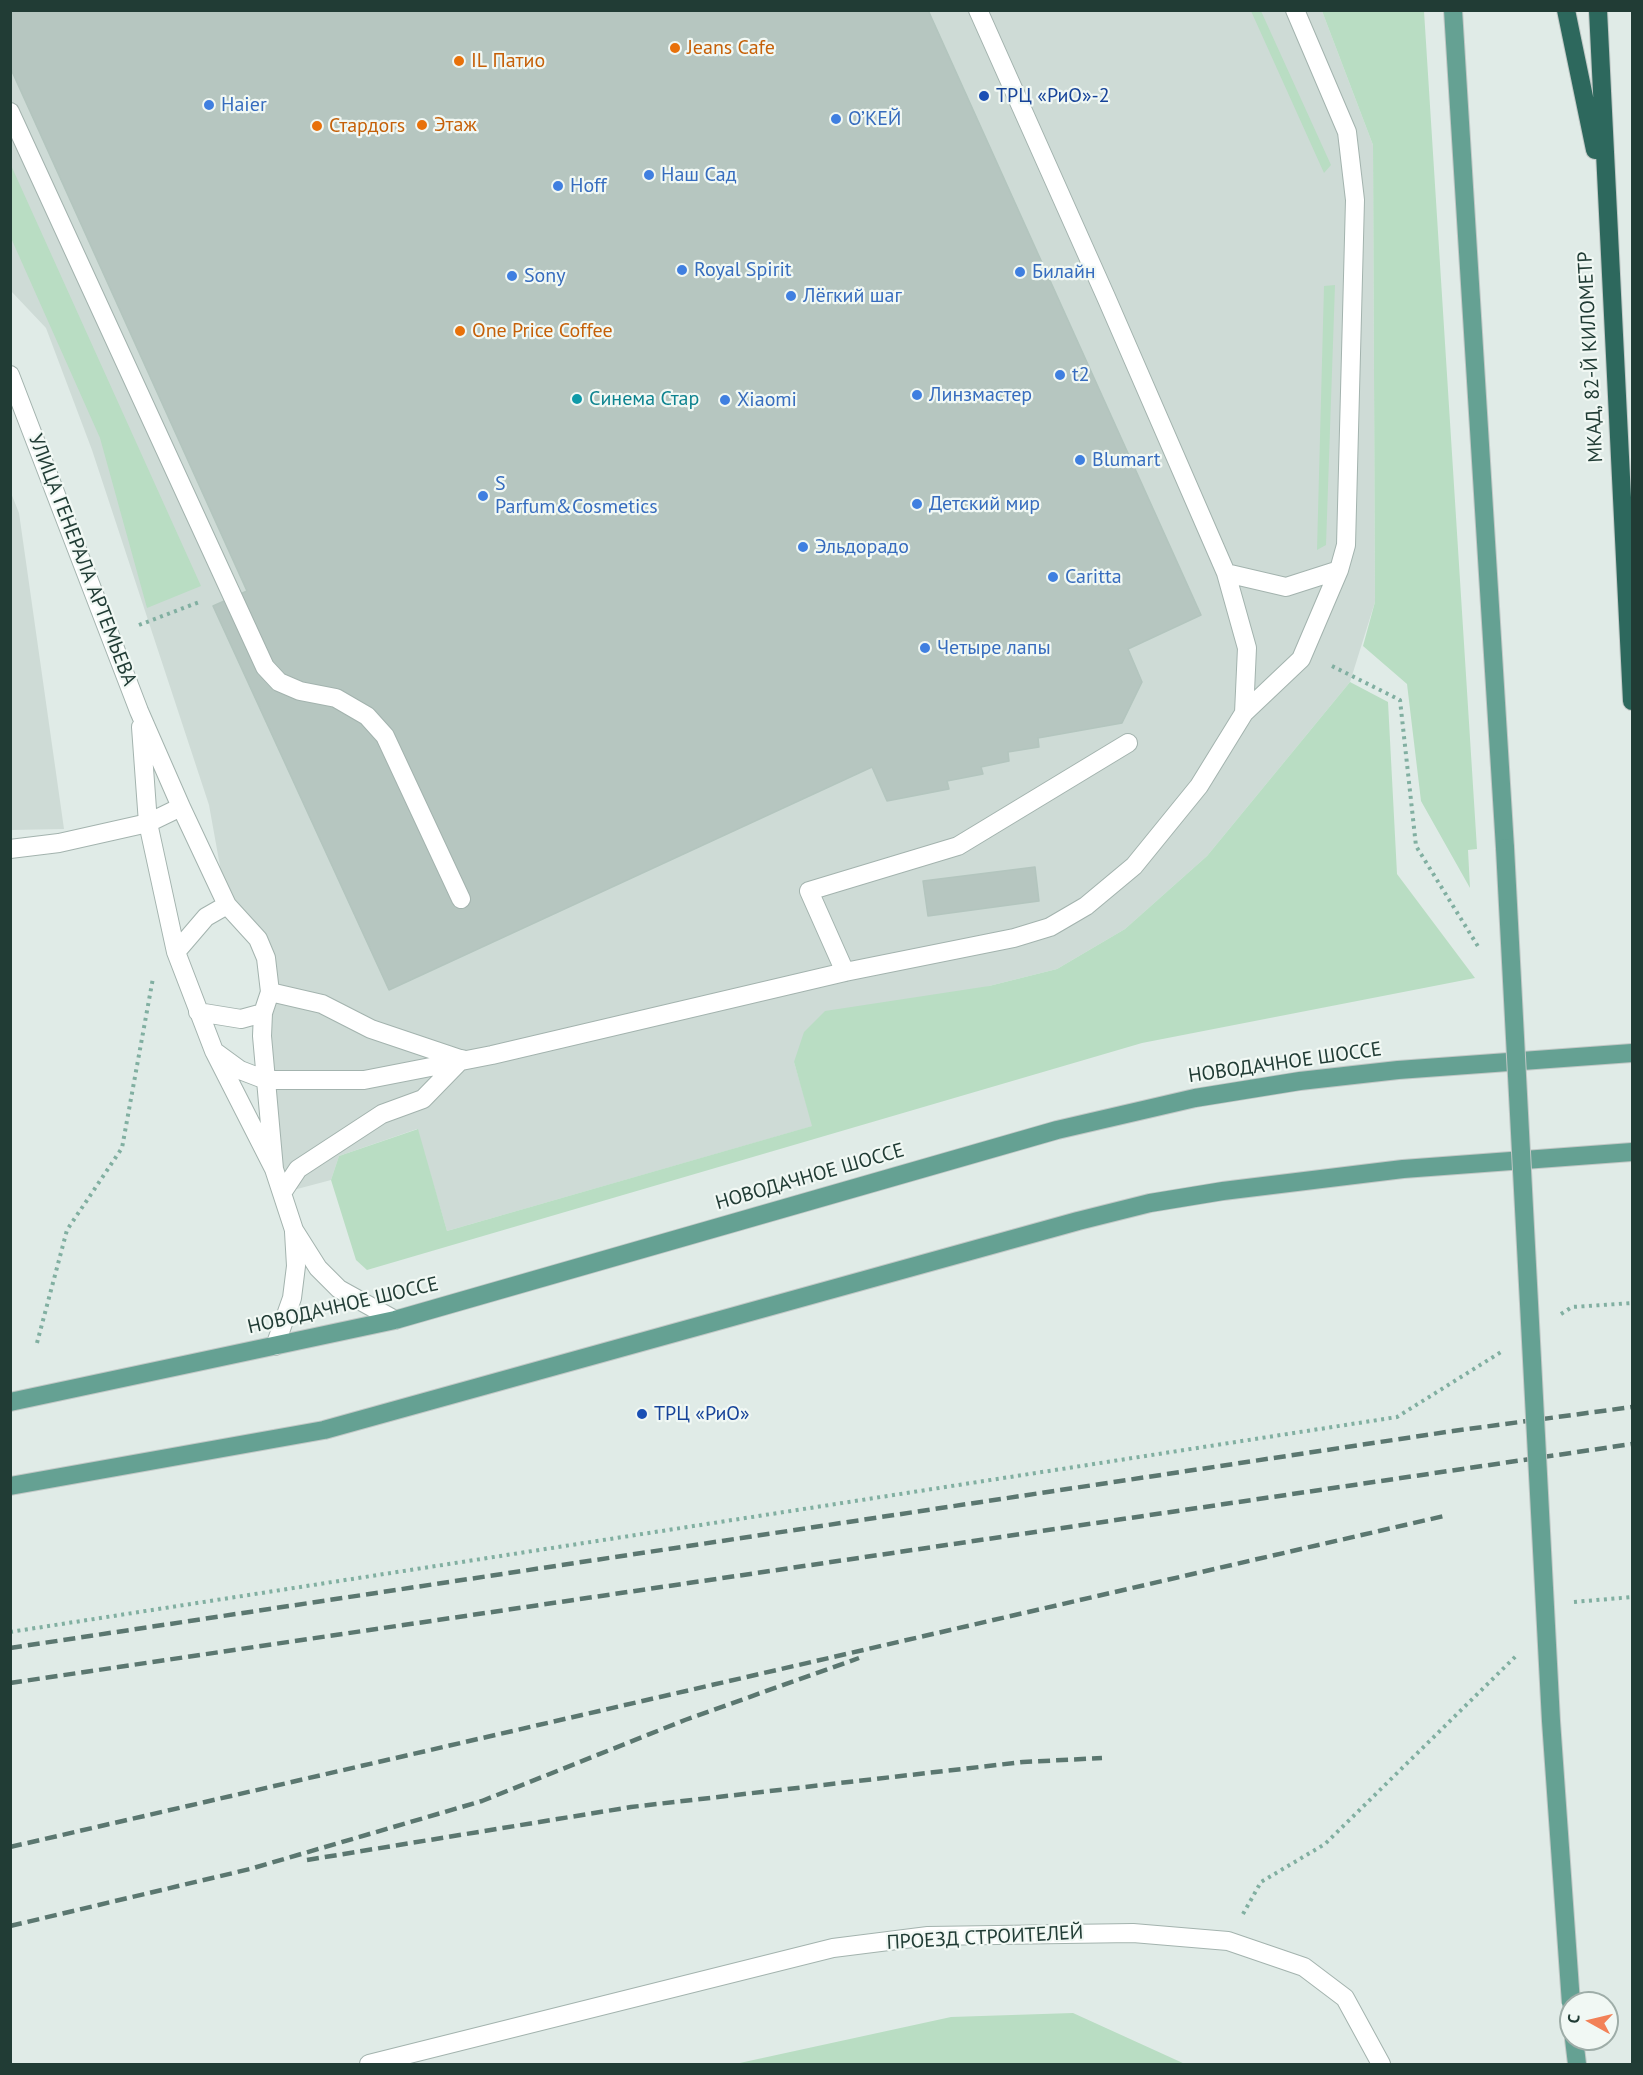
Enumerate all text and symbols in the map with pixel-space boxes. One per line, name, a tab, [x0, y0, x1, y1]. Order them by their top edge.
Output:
place label: Jeans Cafe	[687, 36, 775, 60]
marker: Jeans Cafe	[668, 41, 682, 55]
place label: IL Патио	[471, 49, 545, 73]
marker: IL Патио	[452, 54, 466, 68]
place label: ТРЦ «РиО»-2	[996, 84, 1110, 108]
marker: ТРЦ «РиО»-2	[977, 89, 991, 103]
place label: Haier	[221, 93, 267, 117]
marker: Haier	[202, 98, 216, 112]
place label: О’КЕЙ	[848, 107, 901, 131]
marker: О’КЕЙ	[829, 112, 843, 126]
place label: Этаж	[434, 113, 477, 137]
place label: Стардогs	[329, 114, 405, 138]
marker: Этаж	[415, 118, 429, 132]
marker: Стардогs	[310, 119, 324, 133]
place label: Наш Сад	[661, 163, 737, 187]
marker: Наш Сад	[642, 168, 656, 182]
place label: Hoff	[570, 174, 607, 198]
marker: Hoff	[551, 179, 565, 193]
street label: МКАД, 82-Й КИЛОМЕТР	[1573, 251, 1609, 463]
place label: Royal Spirit	[694, 258, 792, 282]
place label: Билайн	[1032, 260, 1096, 284]
marker: Royal Spirit	[675, 263, 689, 277]
place label: Sony	[524, 264, 566, 288]
marker: Билайн	[1013, 265, 1027, 279]
marker: Sony	[505, 269, 519, 283]
place label: Лёгкий шаг	[803, 284, 902, 308]
marker: Лёгкий шаг	[784, 289, 798, 303]
place label: One Price Coffee	[472, 319, 613, 343]
marker: One Price Coffee	[453, 324, 467, 338]
place label: t2	[1072, 363, 1090, 387]
marker: t2	[1053, 368, 1067, 382]
place label: Линзмастер	[929, 383, 1032, 407]
place label: Синема Стар	[589, 387, 699, 411]
place label: Xiaomi	[737, 388, 797, 412]
marker: Линзмастер	[910, 388, 924, 402]
marker: Синема Стар	[570, 392, 584, 406]
marker: Xiaomi	[718, 393, 732, 407]
street label: УЛИЦА ГЕНЕРАЛА АРТЕМЬЕВА	[23, 431, 141, 689]
place label: Blumart	[1092, 448, 1161, 472]
marker: Blumart	[1073, 453, 1087, 467]
place label: S Parfum&Cosmetics	[495, 472, 658, 519]
marker: S Parfum&Cosmetics	[476, 489, 490, 503]
place label: Детский мир	[929, 492, 1040, 516]
marker: Детский мир	[910, 497, 924, 511]
place label: Эльдорадо	[815, 535, 909, 559]
marker: Эльдорадо	[796, 540, 810, 554]
place label: Caritta	[1065, 565, 1122, 589]
marker: Caritta	[1046, 570, 1060, 584]
place label: Четыре лапы	[937, 636, 1051, 660]
marker: Четыре лапы	[918, 641, 932, 655]
street label: НОВОДАЧНОЕ ШОССЕ	[1187, 1038, 1383, 1088]
street label: НОВОДАЧНОЕ ШОССЕ	[713, 1139, 907, 1215]
street label: НОВОДАЧНОЕ ШОССЕ	[245, 1272, 441, 1340]
place label: ТРЦ «РиО»	[654, 1402, 750, 1426]
marker: ТРЦ «РиО»	[635, 1407, 649, 1421]
street label: ПРОЕЗД СТРОИТЕЛЕЙ	[886, 1921, 1084, 1955]
north arrow	[1559, 1991, 1619, 2051]
text: С	[1563, 2013, 1584, 2025]

